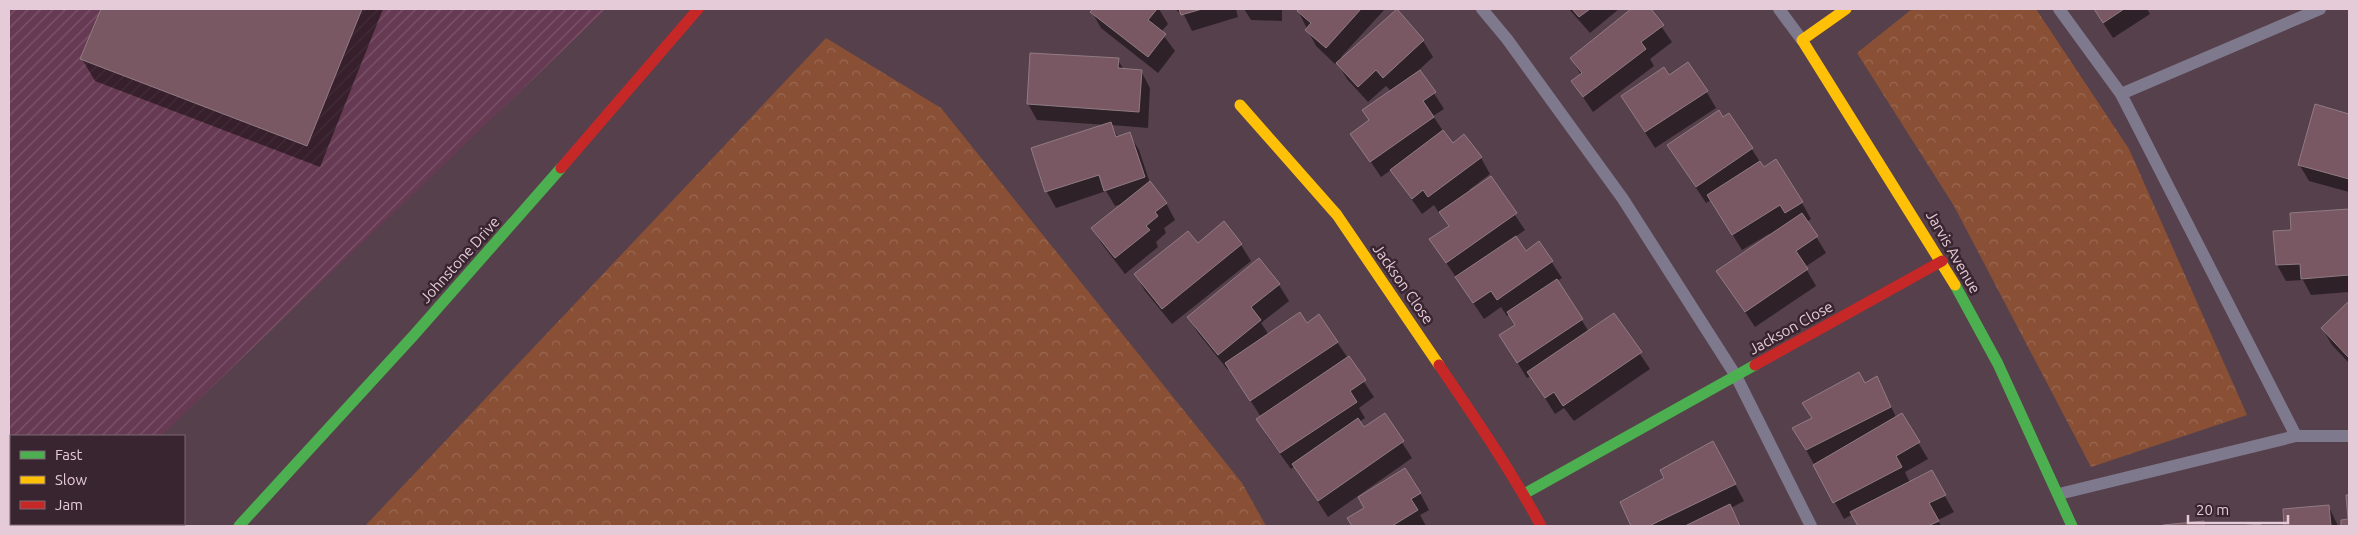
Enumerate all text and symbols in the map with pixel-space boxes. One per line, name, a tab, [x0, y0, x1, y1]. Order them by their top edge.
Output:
street label: Jarvis Avenue	[1923, 207, 1984, 296]
street label: Johnstone Drive	[416, 213, 503, 306]
street label: Jackson Close	[1370, 240, 1437, 327]
street label: Jackson Close	[1746, 297, 1836, 358]
legend	[10, 435, 185, 525]
text: Fast	[55, 446, 83, 463]
text: Slow	[55, 471, 88, 488]
scale bar	[2188, 492, 2288, 524]
text: Jam	[55, 496, 83, 513]
text: 20 m	[2196, 501, 2229, 518]

